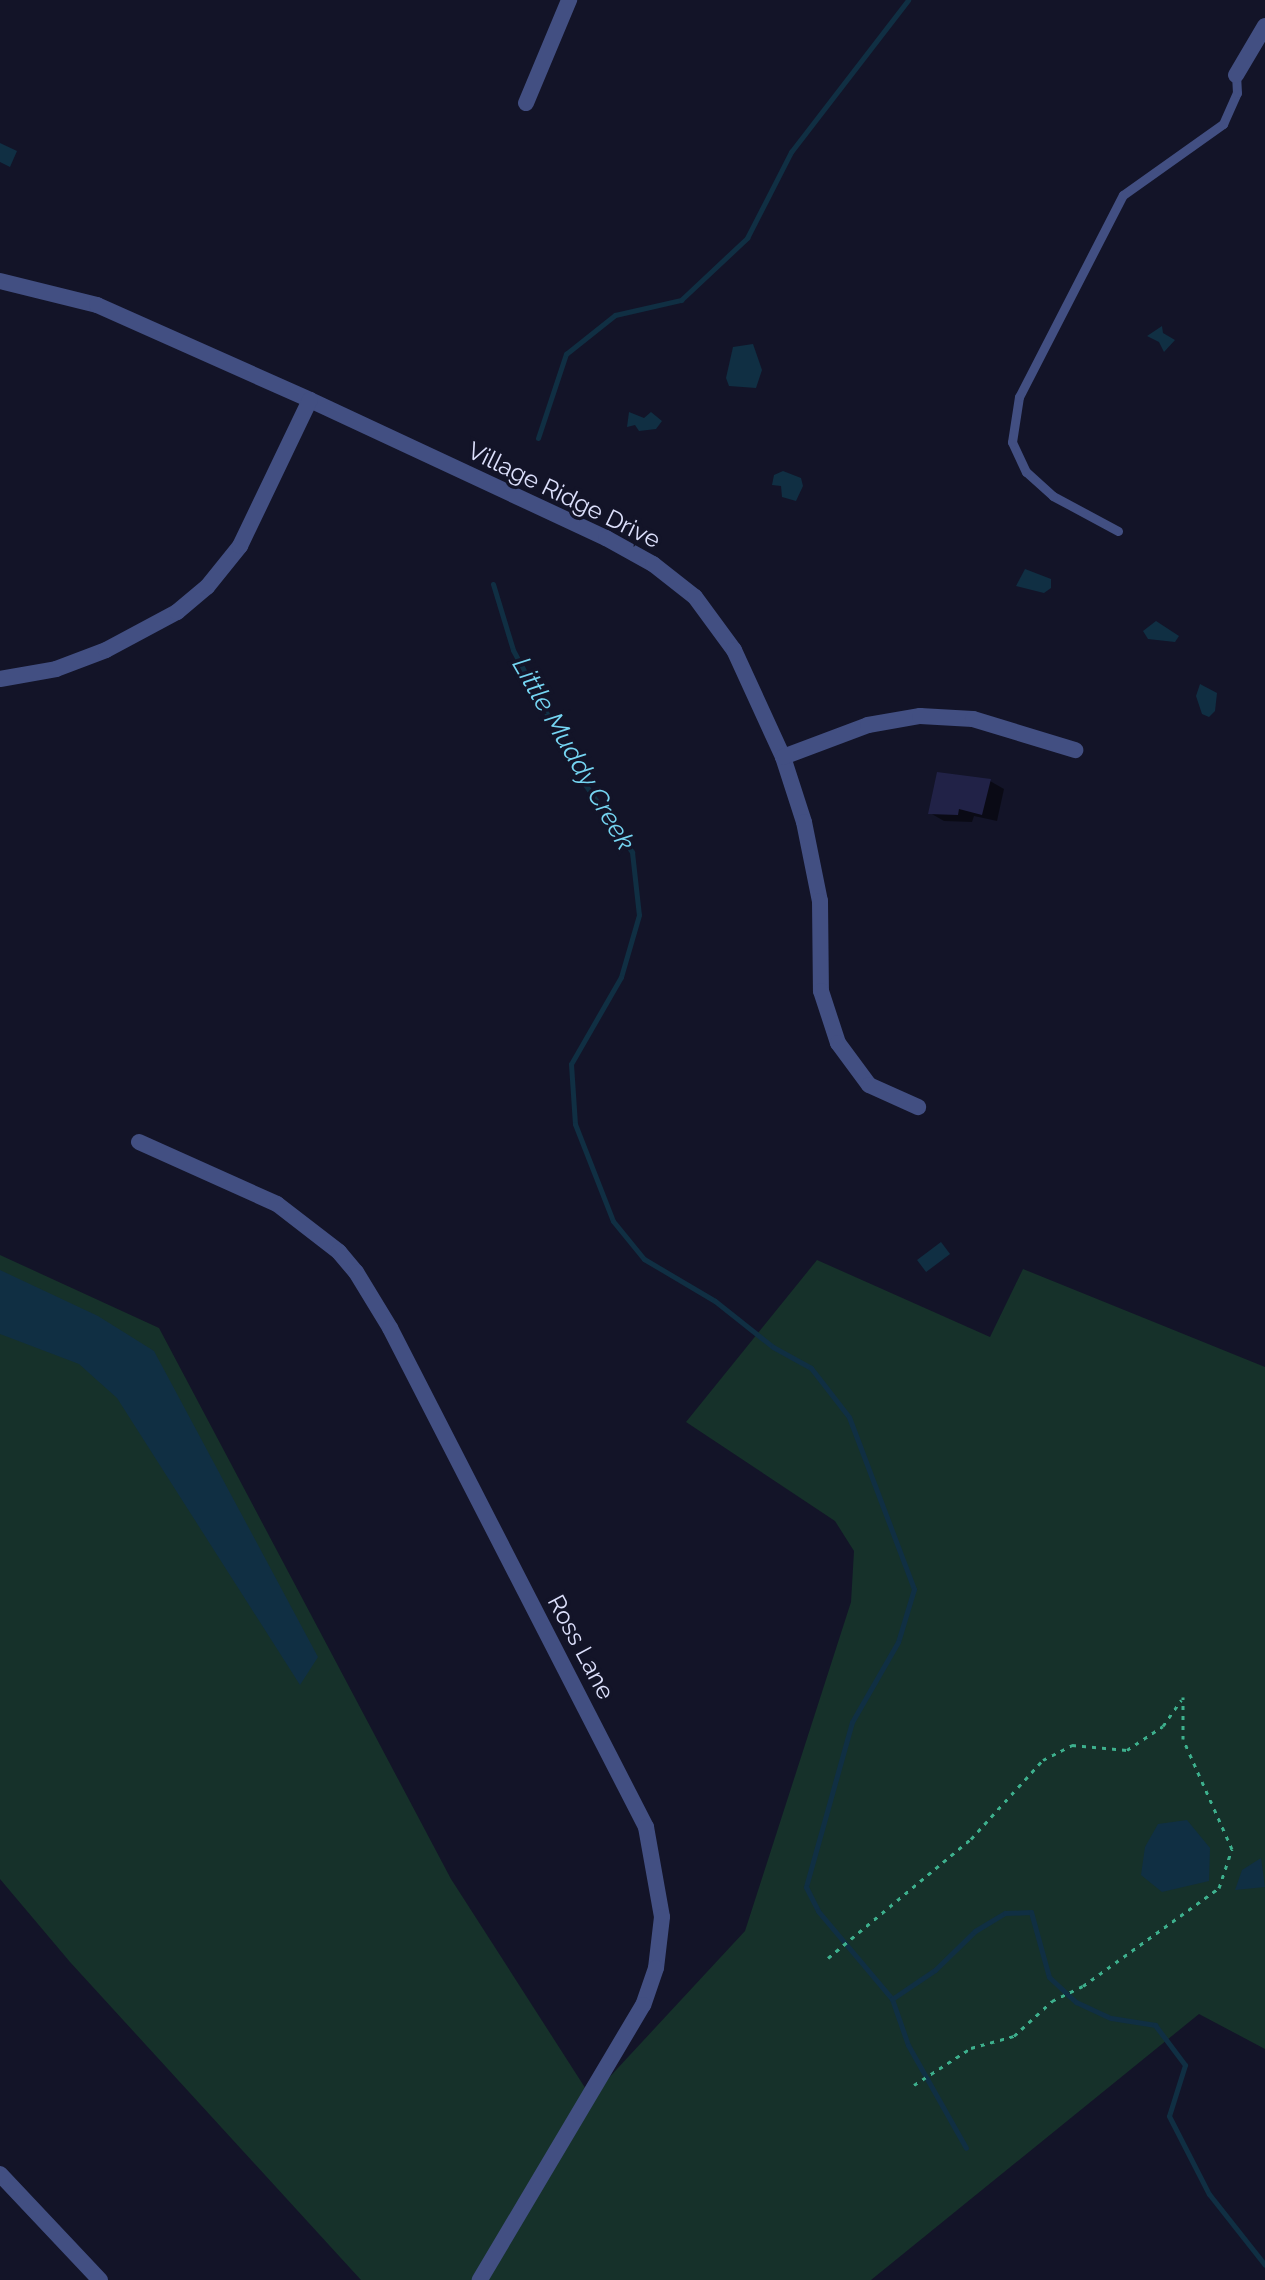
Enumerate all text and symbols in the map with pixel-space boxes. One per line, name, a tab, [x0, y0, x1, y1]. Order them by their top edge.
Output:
street label: Village Ridge Drive	[463, 436, 665, 554]
water label: Little Muddy Creek	[505, 652, 641, 856]
street label: Ross Lane	[542, 1590, 620, 1704]

